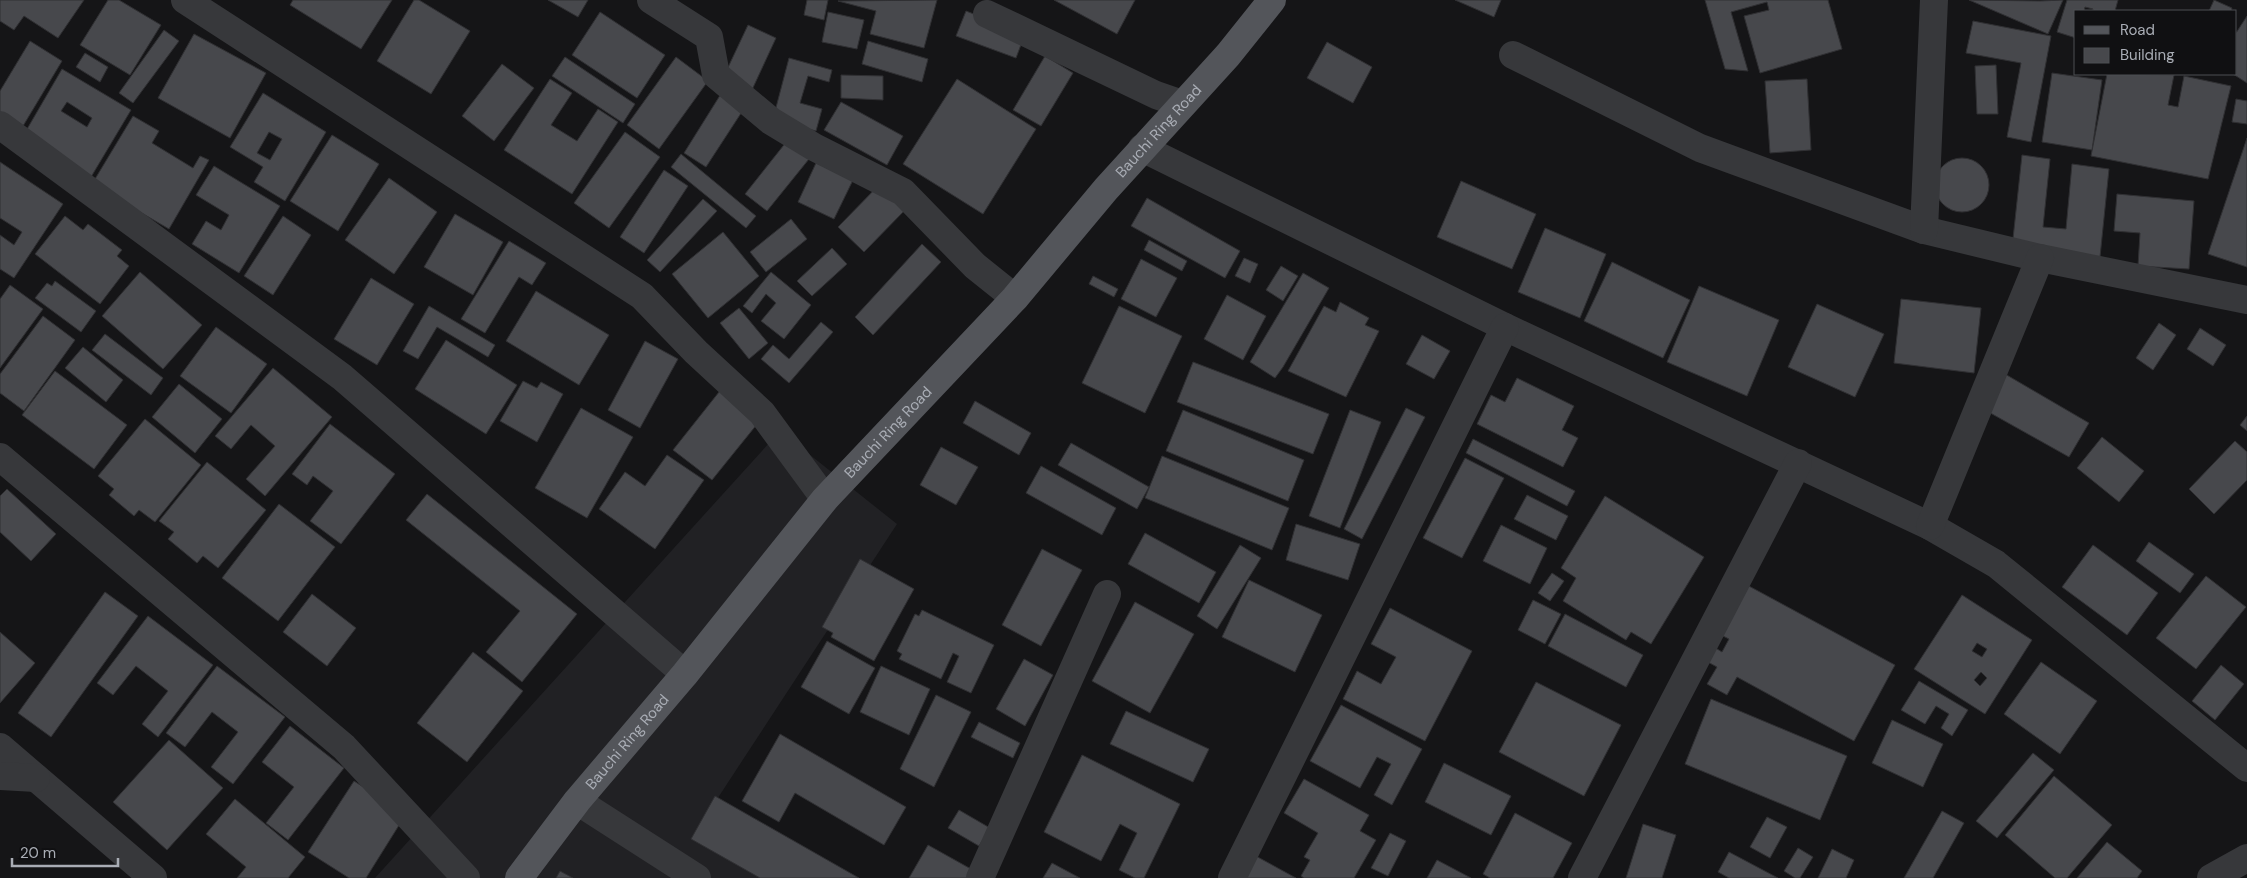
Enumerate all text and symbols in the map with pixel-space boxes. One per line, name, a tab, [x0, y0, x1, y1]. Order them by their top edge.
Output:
legend	[2074, 10, 2237, 75]
text: Road	[2120, 20, 2155, 40]
text: Building	[2120, 45, 2175, 65]
street label: Bauchi Ring Road	[1111, 80, 1206, 182]
street label: Bauchi Ring Road	[840, 382, 936, 482]
street label: Bauchi Ring Road	[581, 690, 673, 794]
scale bar	[12, 836, 119, 868]
text: 20 m	[20, 843, 56, 863]

